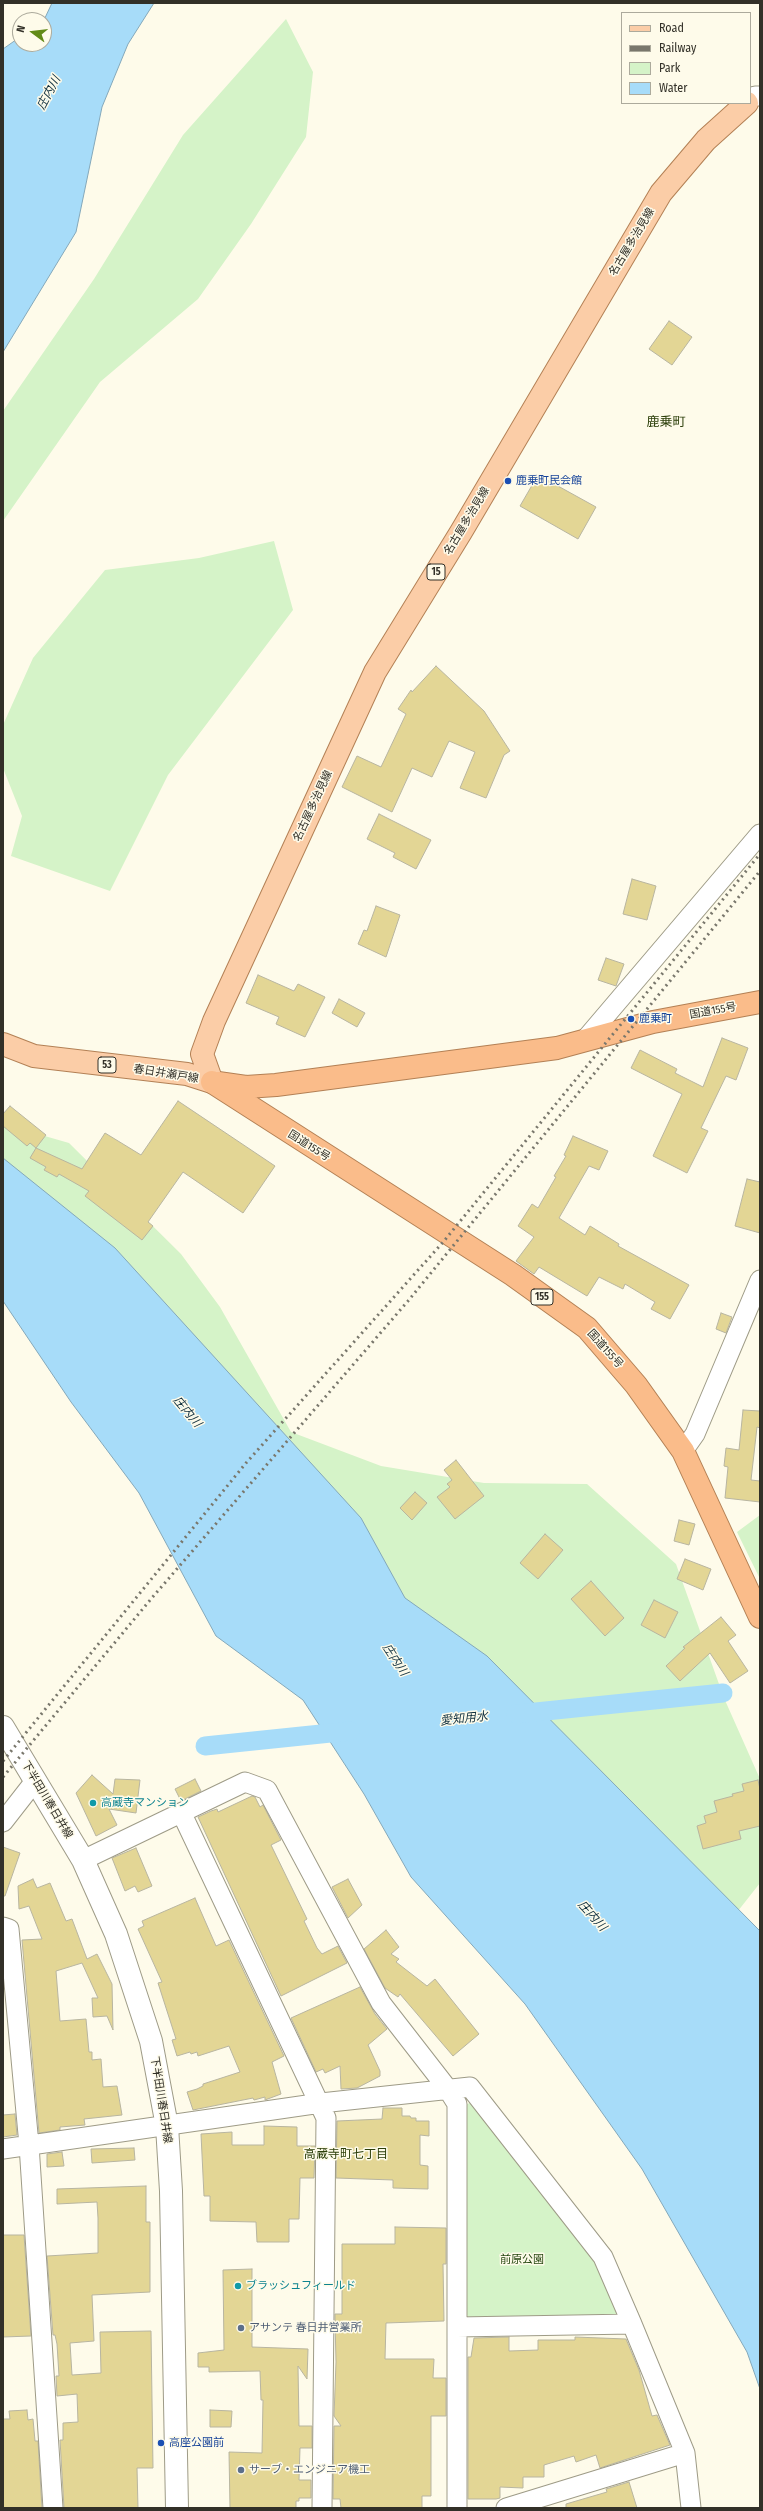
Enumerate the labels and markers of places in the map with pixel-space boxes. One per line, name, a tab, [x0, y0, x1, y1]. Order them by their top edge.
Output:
place label: 鹿乗町民会館	[516, 474, 582, 488]
marker: 鹿乗町民会館	[503, 476, 513, 486]
place label: 鹿乗町	[639, 1012, 672, 1026]
marker: 鹿乗町	[626, 1014, 636, 1024]
place label: 高蔵寺マンション	[101, 1796, 189, 1810]
marker: 高蔵寺マンション	[88, 1798, 98, 1808]
place label: ブラッシュフィールド	[246, 2279, 356, 2293]
marker: ブラッシュフィールド	[233, 2281, 243, 2291]
place label: アサンテ 春日井営業所	[249, 2321, 362, 2335]
marker: アサンテ 春日井営業所	[236, 2323, 246, 2333]
place label: 高座公園前	[169, 2436, 224, 2450]
marker: 高座公園前	[156, 2438, 166, 2448]
place label: サーブ・エンジニア機工	[249, 2463, 370, 2477]
marker: サーブ・エンジニア機工	[236, 2465, 246, 2475]

